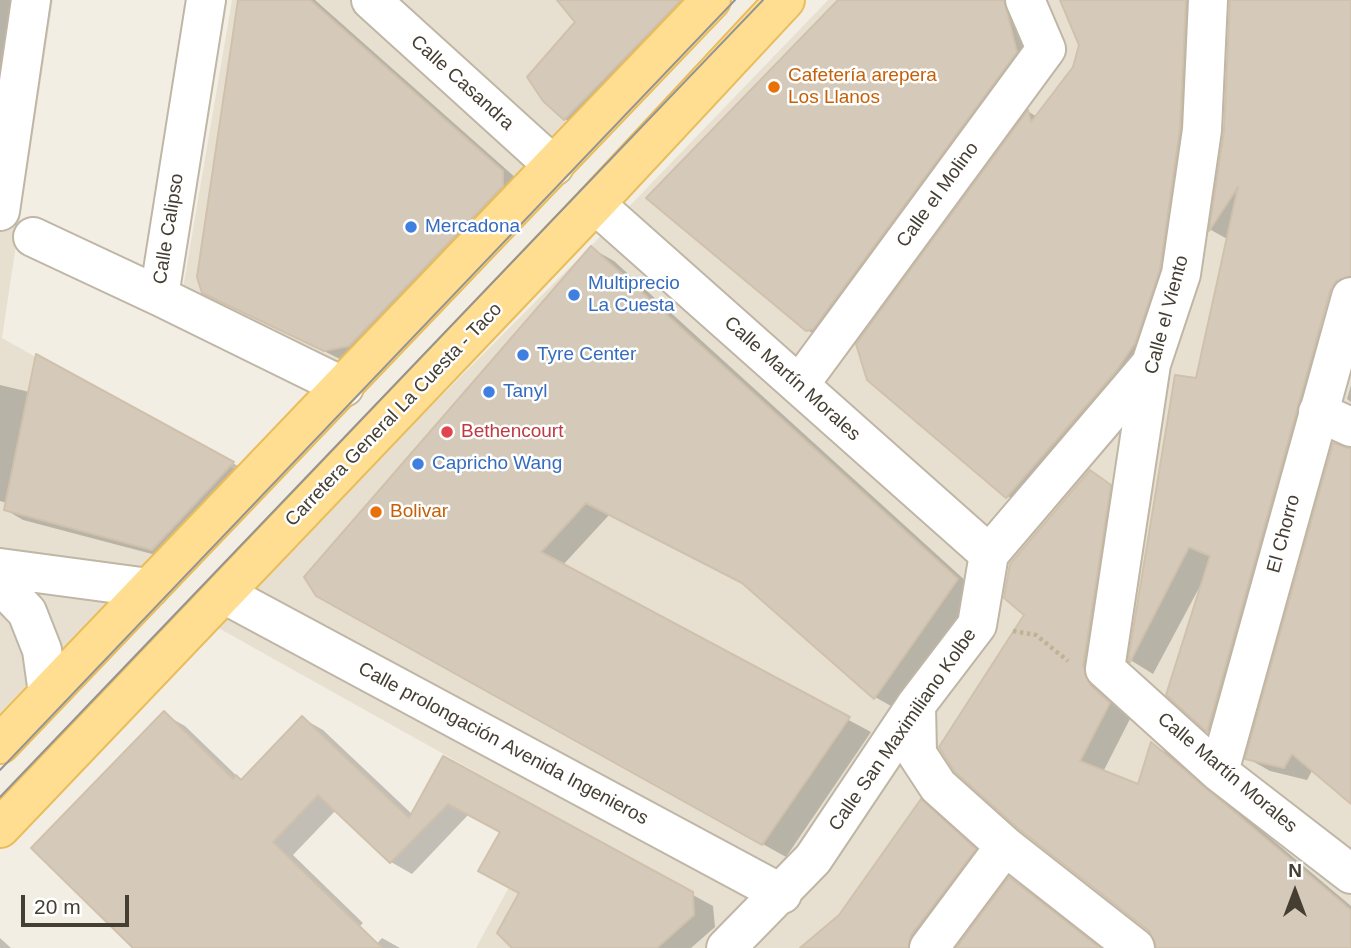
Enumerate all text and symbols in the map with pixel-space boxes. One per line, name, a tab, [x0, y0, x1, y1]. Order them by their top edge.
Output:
street label: Calle Casandra	[406, 31, 518, 135]
place label: Cafetería arepera Los Llanos	[788, 65, 937, 109]
marker: Cafetería arepera Los Llanos	[766, 79, 782, 95]
street label: Calle el Molino	[892, 138, 984, 252]
street label: Calle Calipso	[149, 172, 189, 286]
place label: Mercadona	[425, 216, 520, 238]
marker: Mercadona	[403, 219, 419, 235]
street label: Calle el Viento	[1140, 253, 1194, 377]
place label: Multiprecio La Cuesta	[588, 273, 680, 317]
marker: Multiprecio La Cuesta	[566, 287, 582, 303]
street label: Carretera General La Cuesta - Taco	[281, 298, 507, 532]
street label: Calle Martín Morales	[719, 312, 865, 446]
place label: Tyre Center	[537, 344, 636, 366]
marker: Tyre Center	[515, 347, 531, 363]
place label: Tanyl	[503, 381, 547, 403]
marker: Tanyl	[481, 384, 497, 400]
place label: Bethencourt	[461, 421, 563, 443]
marker: Bethencourt	[439, 424, 455, 440]
place label: Capricho Wang	[432, 453, 562, 475]
marker: Capricho Wang	[410, 456, 426, 472]
street label: El Chorro	[1263, 492, 1305, 576]
place label: Bolivar	[390, 501, 448, 523]
marker: Bolivar	[368, 504, 384, 520]
street label: Calle San Maximiliano Kolbe	[824, 624, 982, 836]
street label: Calle prolongación Avenida Ingenieros	[354, 658, 652, 830]
street label: Calle Martín Morales	[1153, 708, 1301, 838]
north arrow	[1260, 857, 1330, 927]
text: N	[1288, 860, 1302, 881]
scale bar	[24, 881, 133, 925]
text: 20 m	[34, 895, 81, 918]

